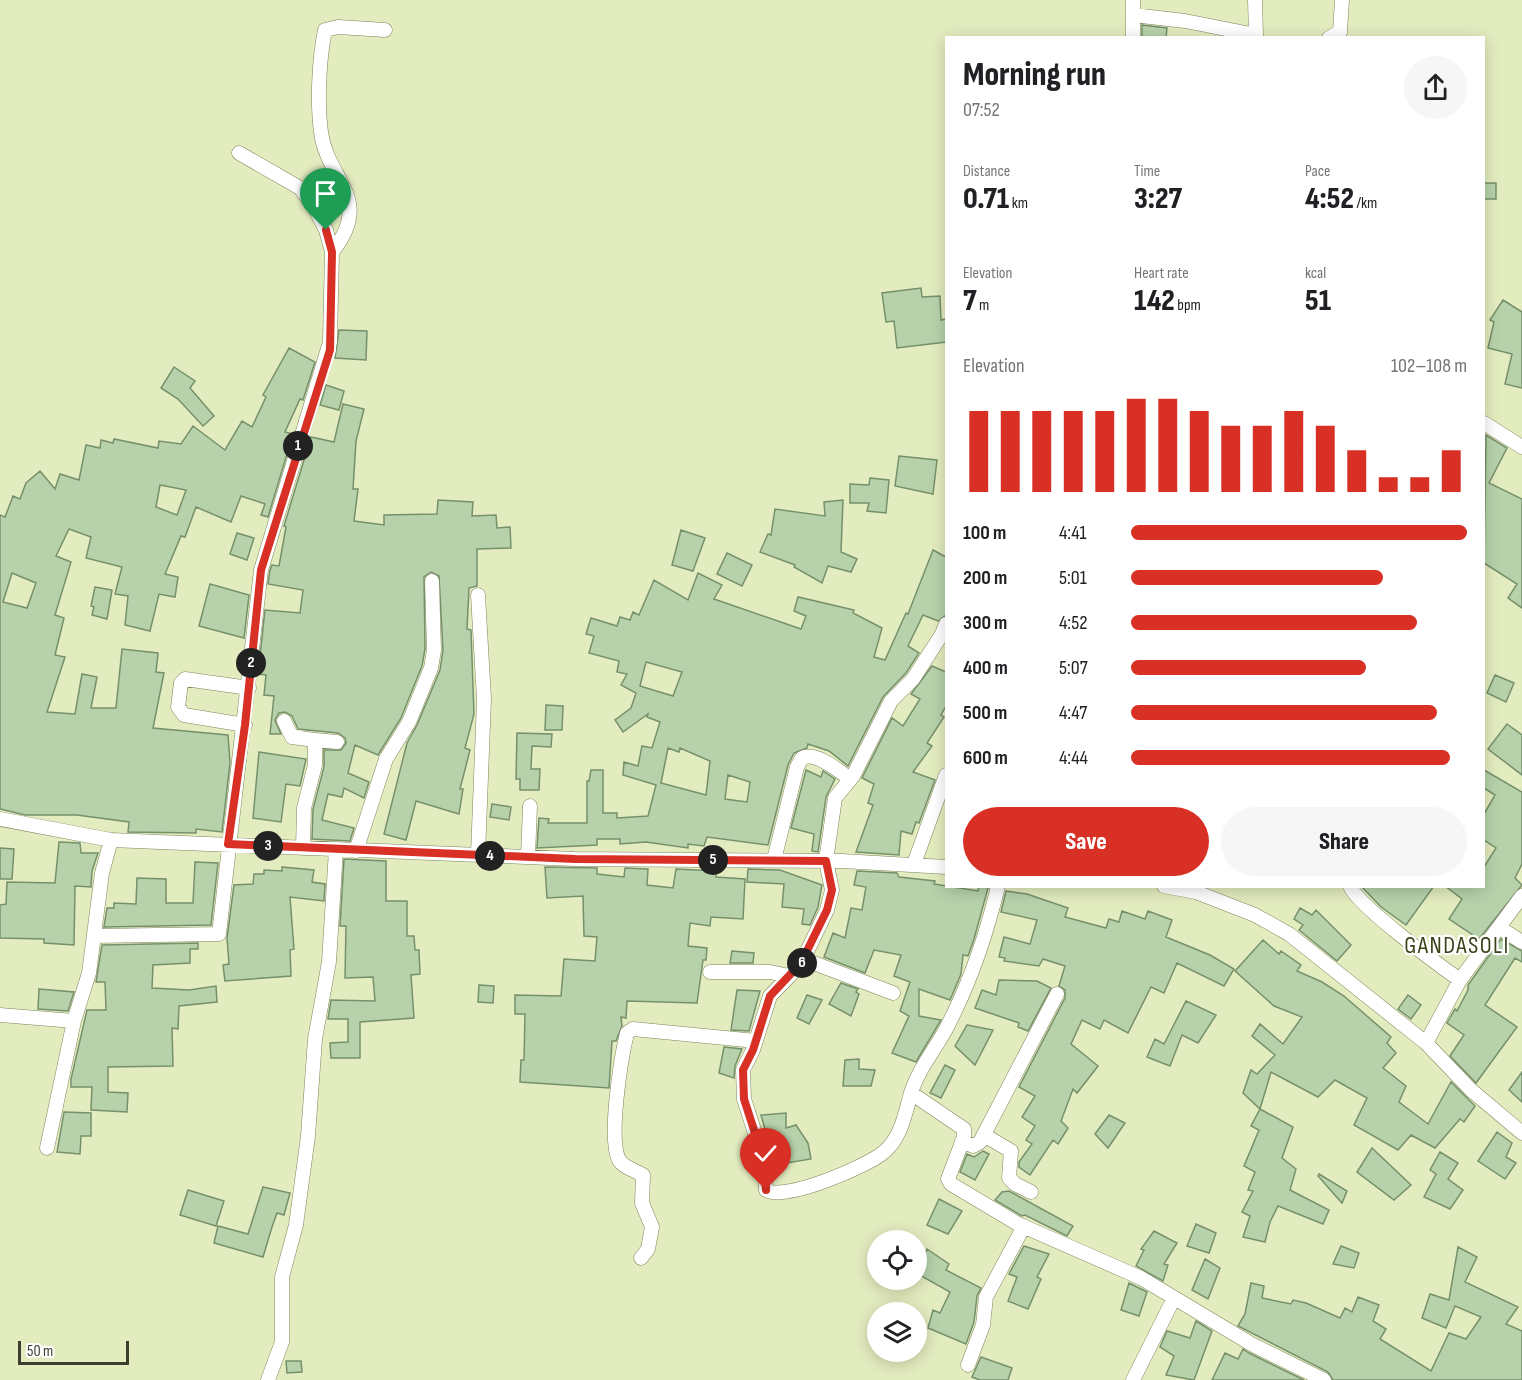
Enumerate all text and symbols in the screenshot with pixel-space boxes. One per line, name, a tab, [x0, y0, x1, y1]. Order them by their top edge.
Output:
text: Morning run	[963, 55, 1106, 95]
button: share	[1404, 56, 1467, 119]
text: 07:52	[963, 98, 1000, 122]
text: Distance	[963, 162, 1010, 181]
text: Time	[1134, 162, 1160, 181]
text: Pace	[1305, 162, 1330, 181]
pin	[300, 168, 351, 230]
icon: arrive	[309, 177, 342, 210]
text: 0.71	[963, 181, 1009, 217]
text: 3:27	[1134, 181, 1182, 217]
text: 4:52	[1305, 181, 1354, 217]
text: km	[1009, 194, 1028, 213]
text: /km	[1354, 194, 1377, 213]
text: Elevation	[963, 264, 1012, 283]
text: Heart rate	[1134, 264, 1189, 283]
text: kcal	[1305, 264, 1326, 283]
text: 7	[963, 283, 977, 319]
text: 142	[1134, 283, 1175, 319]
text: 51	[1305, 283, 1331, 319]
text: m	[977, 296, 989, 315]
text: bpm	[1175, 296, 1201, 315]
text: Elevation	[963, 354, 1025, 378]
text: 102–108 m	[1391, 354, 1467, 378]
pin: 1	[283, 431, 313, 461]
text: 1	[295, 436, 301, 455]
text: 100 m	[963, 521, 1006, 545]
text: 4:41	[1059, 521, 1087, 545]
text: 200 m	[963, 566, 1007, 590]
text: 5:01	[1059, 566, 1087, 590]
text: 300 m	[963, 611, 1007, 635]
text: 4:52	[1059, 611, 1087, 635]
pin: 2	[236, 648, 266, 678]
text: 2	[247, 653, 255, 672]
text: 400 m	[963, 656, 1008, 680]
text: 5:07	[1059, 656, 1088, 680]
text: 500 m	[963, 701, 1007, 725]
text: 4:47	[1059, 701, 1087, 725]
text: 600 m	[963, 746, 1008, 770]
text: 4:44	[1059, 746, 1088, 770]
button: Save	[963, 807, 1209, 876]
button: Share	[1221, 807, 1467, 876]
pin: 3	[253, 831, 283, 861]
text: 3	[264, 836, 272, 855]
pin: 4	[475, 841, 505, 871]
pin: 5	[698, 845, 728, 875]
text: 4	[486, 846, 494, 865]
text: 5	[709, 850, 717, 869]
district label: GANDASOLI	[1404, 931, 1510, 960]
pin: 6	[787, 948, 817, 978]
text: 6	[798, 953, 806, 972]
pin	[740, 1128, 791, 1190]
icon: check	[749, 1137, 782, 1170]
map controls	[867, 1230, 927, 1362]
button: locate	[867, 1230, 927, 1290]
button: layers	[867, 1302, 927, 1362]
scale bar	[18, 1338, 129, 1366]
text: 50 m	[27, 1342, 53, 1361]

